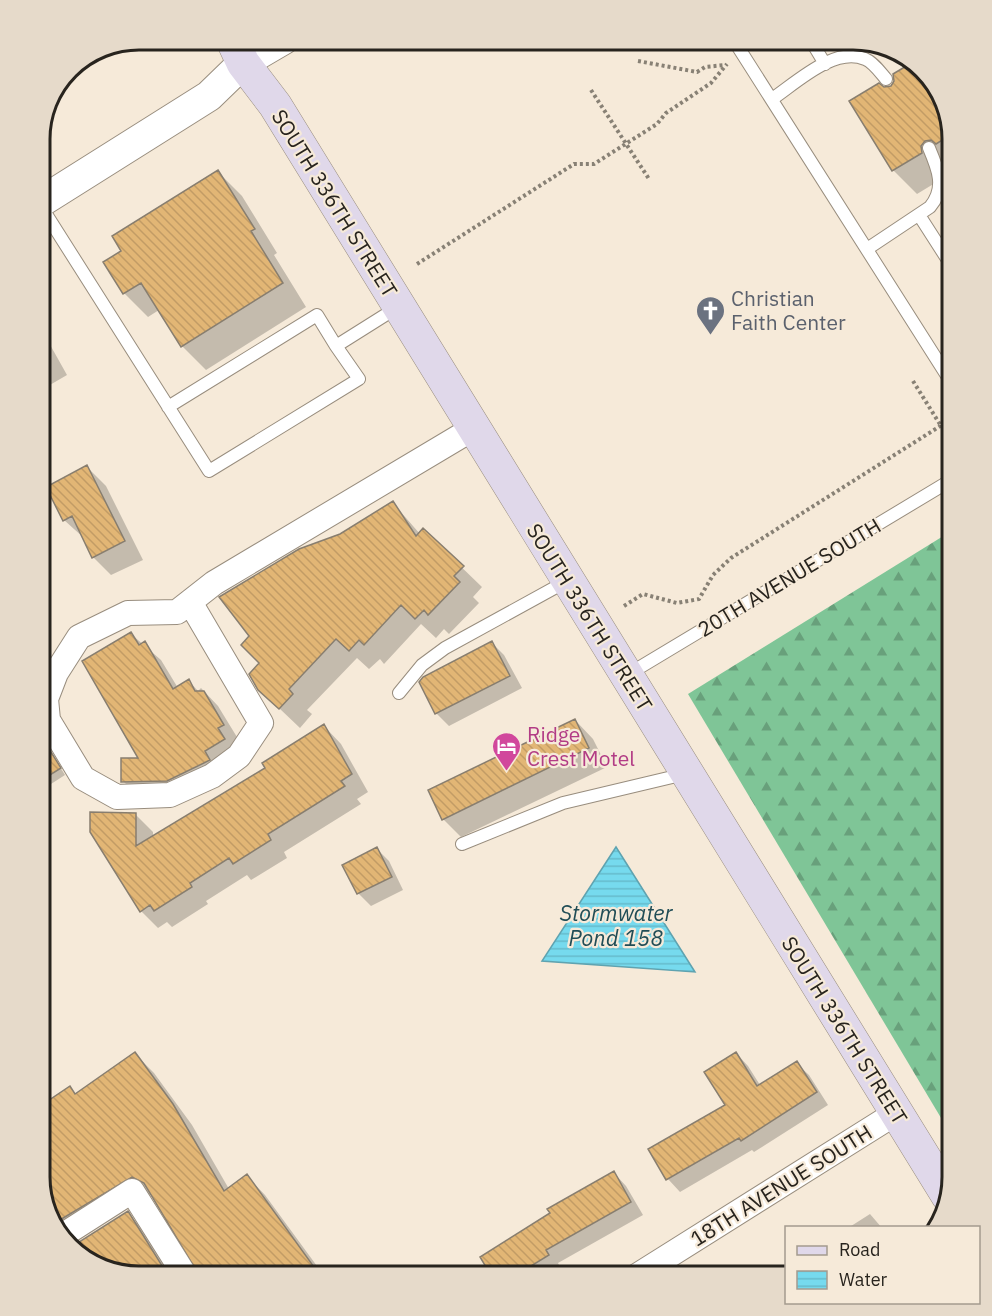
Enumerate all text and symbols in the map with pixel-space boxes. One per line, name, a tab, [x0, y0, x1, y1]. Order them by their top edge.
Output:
street label: SOUTH 336TH STREET	[266, 104, 404, 302]
place label: Christian Faith Center	[731, 284, 846, 336]
church icon: Christian Faith Center	[694, 294, 726, 336]
street label: 20TH AVENUE SOUTH	[692, 511, 886, 643]
street label: SOUTH 336TH STREET	[521, 518, 659, 716]
place label: Ridge Crest Motel	[527, 720, 635, 772]
hotel icon: Ridge Crest Motel	[490, 730, 522, 772]
water label: Stormwater Pond 158	[559, 898, 674, 952]
street label: SOUTH 336TH STREET	[776, 931, 914, 1129]
street label: 18TH AVENUE SOUTH	[685, 1118, 877, 1252]
legend	[785, 1226, 980, 1304]
text: Road	[839, 1238, 880, 1261]
text: Water	[839, 1268, 888, 1291]

